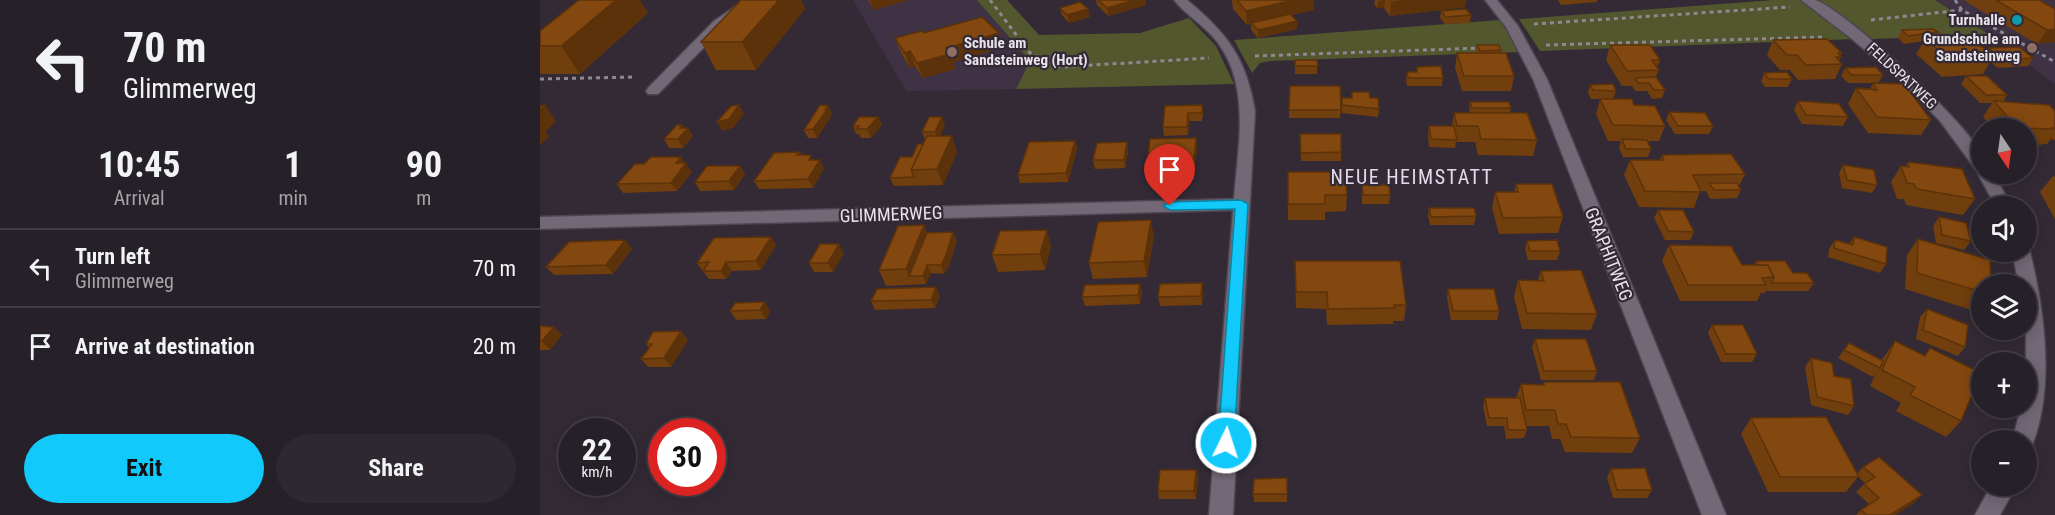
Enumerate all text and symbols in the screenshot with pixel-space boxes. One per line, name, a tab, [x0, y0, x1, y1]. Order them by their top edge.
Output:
place label: Turnhalle	[1948, 11, 2005, 29]
marker: Turnhalle	[2010, 13, 2024, 27]
text: 70 m	[123, 23, 206, 72]
icon: left	[24, 24, 102, 102]
place label: Grundschule am Sandsteinweg	[1923, 30, 2020, 65]
place label: Schule am Sandsteinweg (Hort)	[964, 34, 1088, 69]
street label: FELDSPATWEG	[1863, 39, 1941, 113]
marker: Grundschule am Sandsteinweg	[2025, 41, 2039, 55]
marker: Schule am Sandsteinweg (Hort)	[945, 45, 959, 59]
text: Glimmerweg	[123, 73, 257, 105]
north arrow	[1971, 118, 2037, 184]
map controls	[1971, 118, 2037, 496]
text: 10:45	[98, 144, 181, 186]
text: 1	[284, 144, 302, 186]
text: 90	[406, 144, 442, 186]
pin	[1144, 144, 1195, 206]
icon: arrive	[1153, 153, 1186, 186]
district label: NEUE HEIMSTATT	[1331, 165, 1493, 189]
text: Arrival	[114, 186, 165, 210]
text: min	[278, 186, 308, 210]
text: m	[416, 186, 431, 210]
button: sound	[1971, 196, 2037, 262]
street label: GLIMMERWEG	[839, 202, 943, 226]
street label: GRAPHITWEG	[1581, 204, 1637, 304]
text: Turn left	[75, 244, 150, 269]
icon: left	[24, 252, 57, 285]
text: 70 m	[473, 256, 516, 281]
text: Glimmerweg	[75, 269, 174, 293]
button: layers	[1971, 274, 2037, 340]
icon: arrive	[24, 330, 57, 363]
text: Arrive at destination	[75, 334, 255, 359]
text: 20 m	[473, 334, 516, 359]
button: +	[1971, 352, 2037, 418]
position arrow	[1194, 411, 1258, 475]
speed limit sign: 30	[648, 418, 726, 496]
button: −	[1971, 430, 2037, 496]
text: 22	[582, 432, 612, 467]
button: Exit	[24, 434, 264, 503]
button: Share	[276, 434, 516, 503]
text: km/h	[582, 463, 612, 481]

